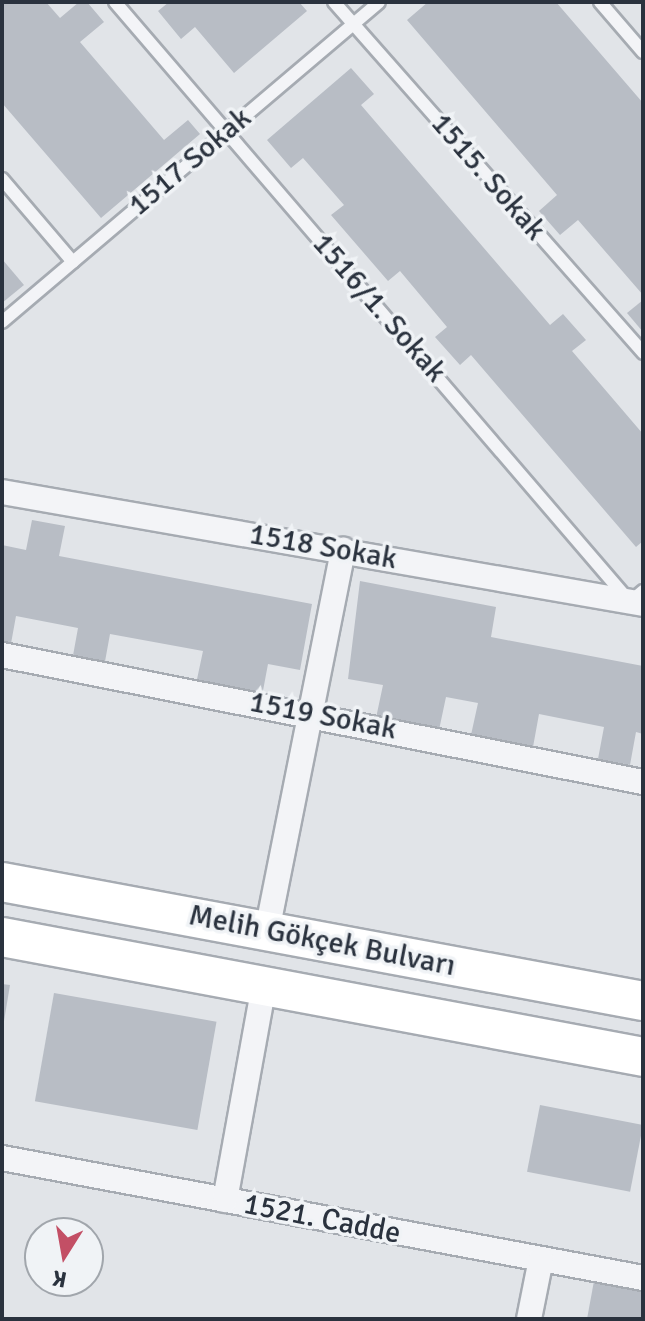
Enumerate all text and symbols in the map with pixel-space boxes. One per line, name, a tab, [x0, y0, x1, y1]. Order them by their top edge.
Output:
street label: 1517 Sokak	[121, 100, 259, 224]
street label: 1515. Sokak	[423, 106, 553, 248]
street label: 1516/1. Sokak	[304, 226, 454, 390]
street label: 1518 Sokak	[247, 516, 399, 578]
street label: 1519 Sokak	[246, 684, 400, 748]
street label: Melih Gökçek Bulvarı	[186, 898, 458, 984]
street label: 1521. Cadde	[240, 1186, 404, 1252]
north arrow	[24, 1217, 104, 1297]
text: K	[50, 1265, 69, 1294]

